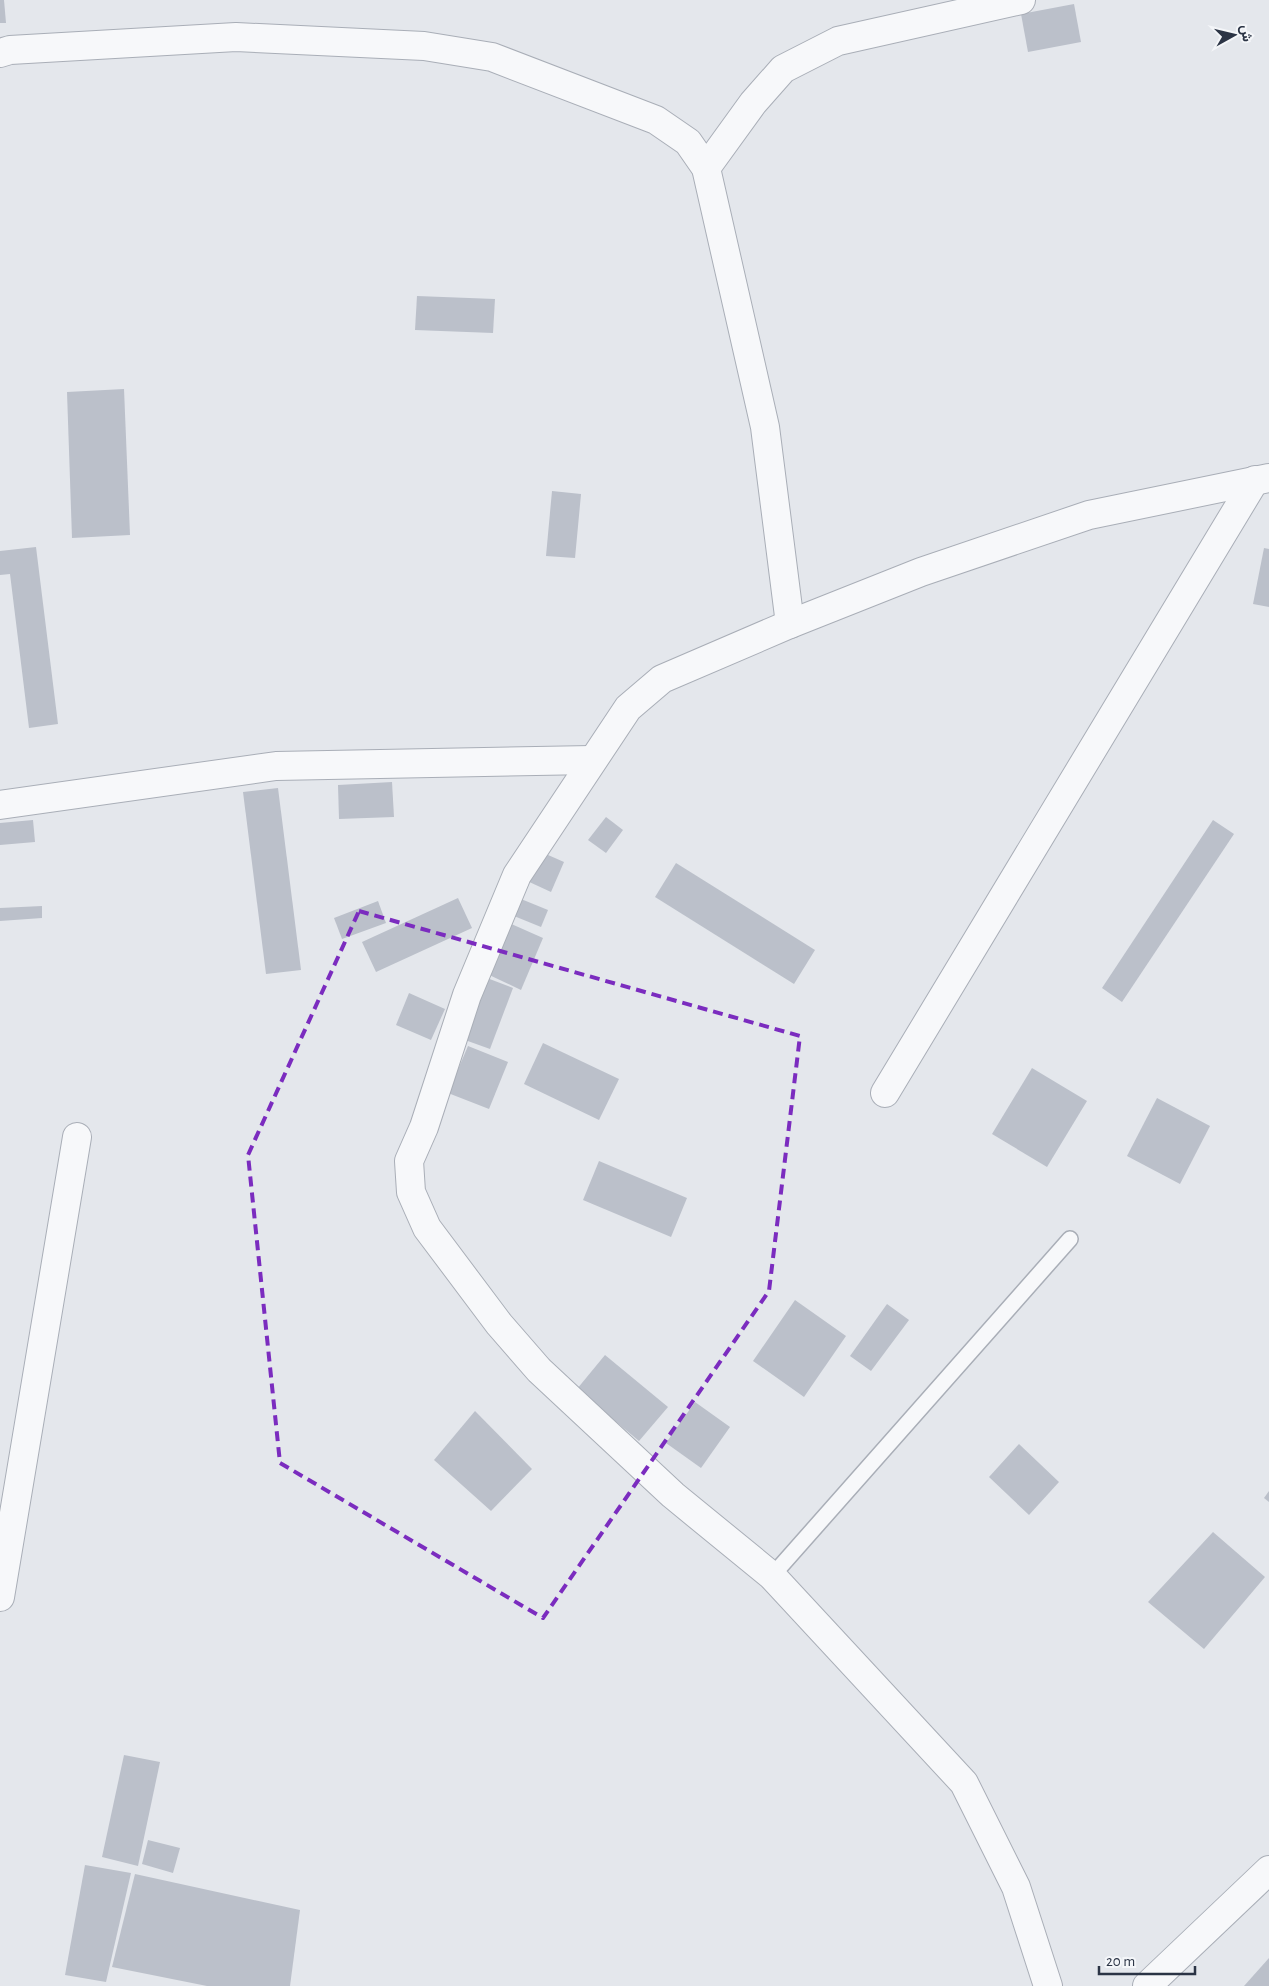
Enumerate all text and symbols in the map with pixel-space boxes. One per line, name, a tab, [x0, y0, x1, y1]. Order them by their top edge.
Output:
north arrow	[1209, 10, 1259, 60]
text: ش	[1237, 24, 1254, 43]
scale bar	[1099, 1944, 1195, 1976]
text: 20 m	[1106, 1954, 1135, 1969]

